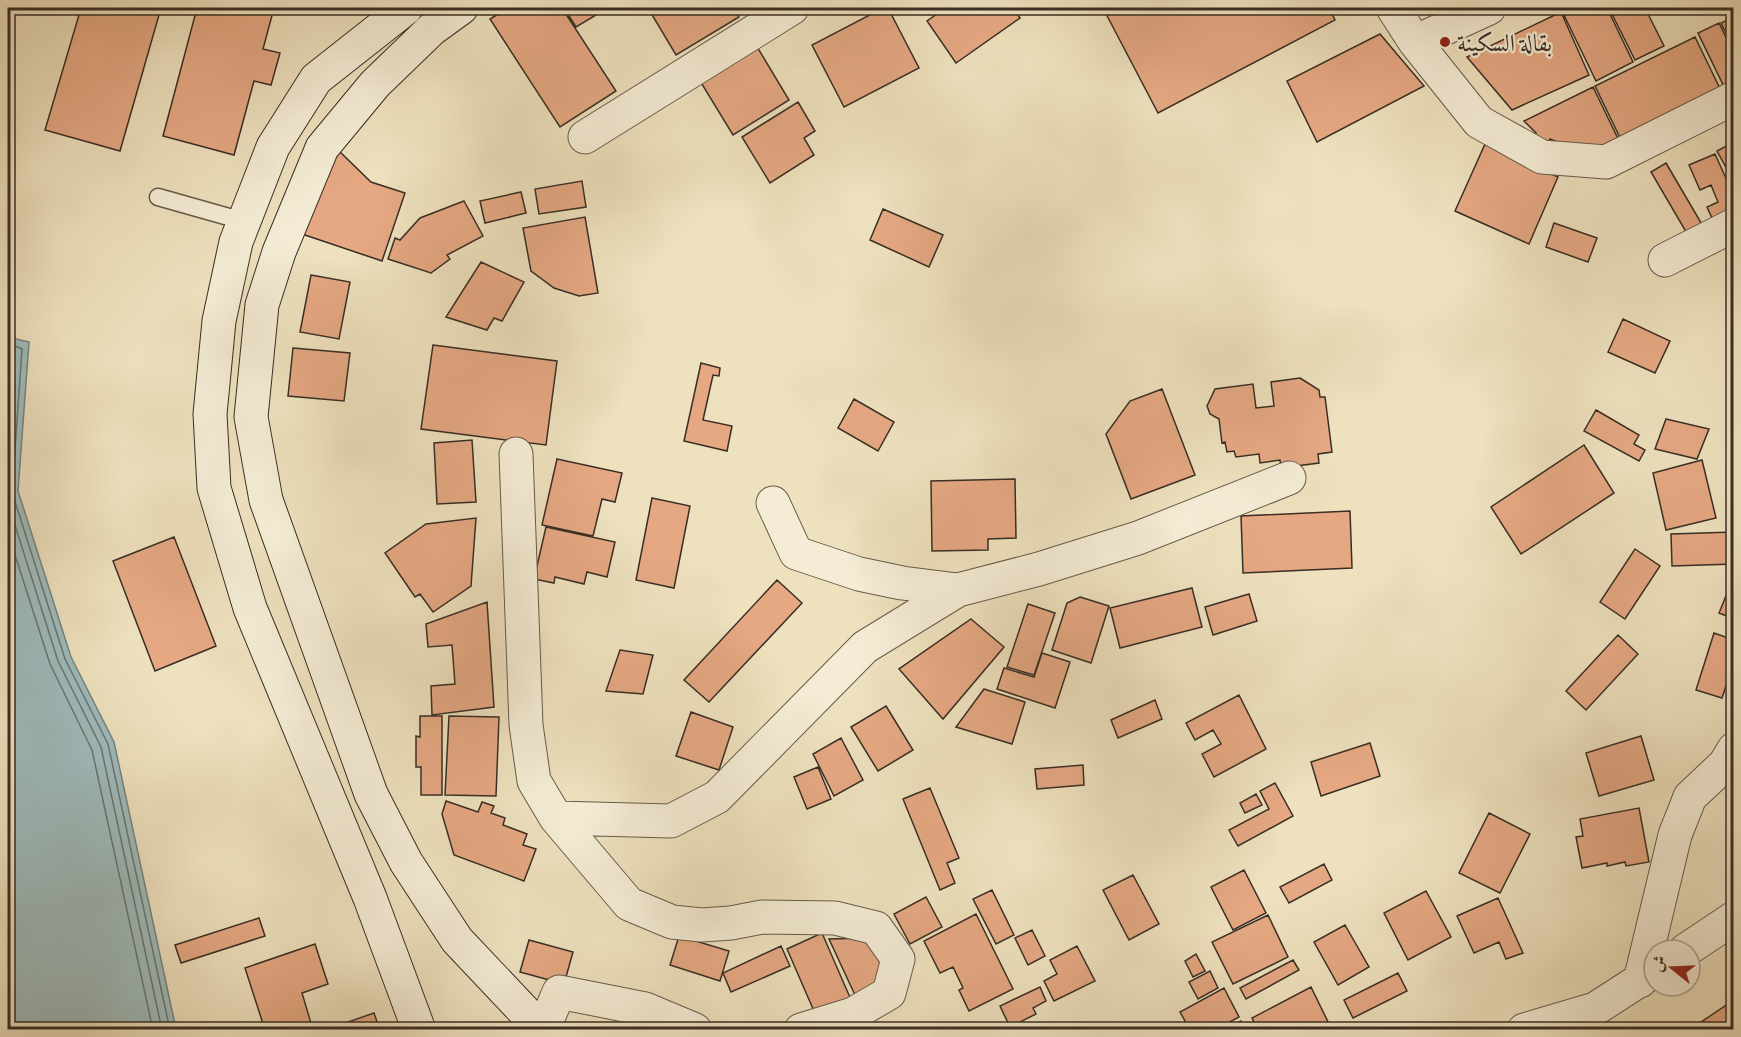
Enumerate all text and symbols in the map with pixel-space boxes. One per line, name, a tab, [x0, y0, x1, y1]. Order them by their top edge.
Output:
place label: بقالة السكينة	[1457, 27, 1552, 58]
marker: بقالة السكينة	[1438, 35, 1452, 49]
north arrow	[1642, 938, 1702, 998]
text: ش	[1646, 953, 1671, 974]

